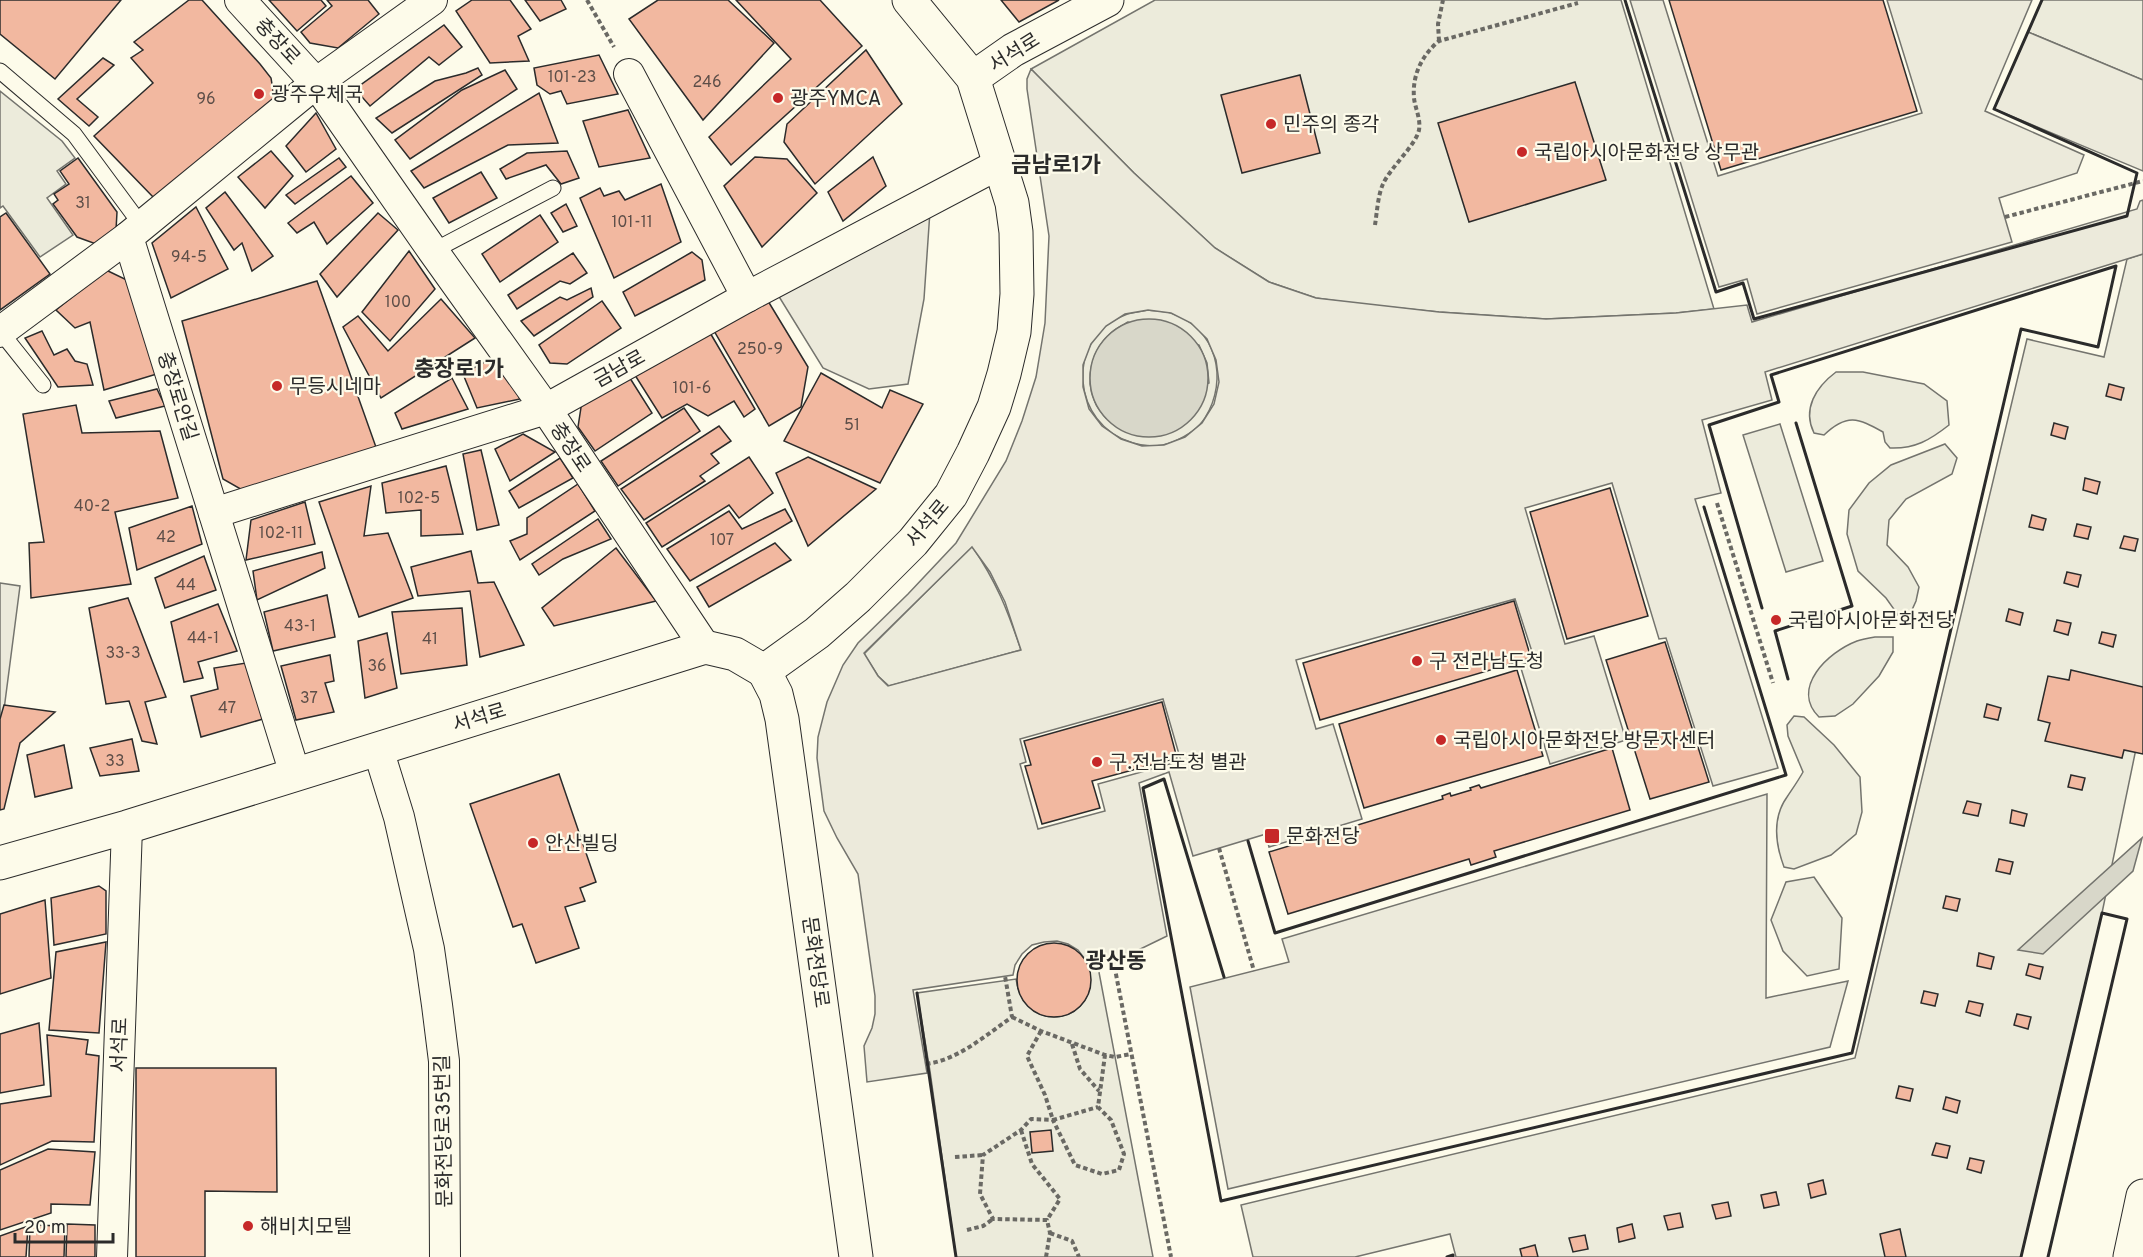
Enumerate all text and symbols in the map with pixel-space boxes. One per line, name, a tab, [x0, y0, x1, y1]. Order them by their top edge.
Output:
street label: 충장로	[248, 13, 305, 71]
street label: 서석로	[985, 28, 1045, 79]
house number: 101-23	[548, 68, 596, 88]
house number: 246	[692, 73, 722, 93]
place label: 광주우체국	[271, 83, 363, 109]
marker: 광주우체국	[252, 87, 266, 101]
place label: 광주YMCA	[790, 87, 881, 113]
house number: 96	[196, 90, 216, 110]
marker: 광주YMCA	[771, 91, 785, 105]
place label: 민주의 종각	[1283, 113, 1380, 139]
marker: 민주의 종각	[1264, 117, 1278, 131]
place label: 국립아시아문화전당 상무관	[1534, 141, 1760, 167]
marker: 국립아시아문화전당 상무관	[1515, 145, 1529, 159]
district label: 금남로1가	[1011, 153, 1101, 180]
house number: 31	[75, 194, 91, 214]
house number: 101-11	[611, 213, 653, 233]
house number: 94-5	[171, 248, 207, 268]
house number: 100	[385, 293, 411, 313]
house number: 250-9	[737, 340, 783, 360]
street label: 금남로	[590, 345, 650, 395]
street label: 충장로안길	[150, 349, 202, 444]
district label: 충장로1가	[414, 357, 504, 384]
place label: 무등시네마	[289, 375, 381, 401]
marker: 무등시네마	[270, 379, 284, 393]
house number: 101-6	[673, 379, 711, 399]
house number: 51	[844, 416, 860, 436]
street label: 충장로	[543, 418, 596, 478]
house number: 102-5	[398, 489, 440, 509]
street label: 서석로	[901, 495, 956, 554]
house number: 40-2	[74, 497, 110, 517]
house number: 102-11	[259, 524, 303, 544]
house number: 42	[156, 528, 176, 548]
house number: 107	[710, 531, 734, 551]
house number: 44	[176, 576, 196, 596]
place label: 국립아시아문화전당	[1788, 609, 1954, 635]
marker: 국립아시아문화전당	[1769, 613, 1783, 627]
house number: 43-1	[284, 617, 316, 637]
house number: 44-1	[187, 629, 219, 649]
house number: 41	[422, 630, 438, 650]
house number: 33-3	[105, 644, 141, 664]
place label: 구 전라남도청	[1429, 650, 1544, 676]
marker: 구 전라남도청	[1410, 654, 1424, 668]
house number: 36	[367, 657, 387, 677]
house number: 37	[300, 689, 318, 709]
street label: 서석로	[449, 698, 510, 739]
house number: 47	[218, 699, 236, 719]
place label: 국립아시아문화전당 방문자센터	[1453, 729, 1715, 755]
marker: 국립아시아문화전당 방문자센터	[1434, 733, 1448, 747]
place label: 구.전남도청 별관	[1109, 751, 1247, 777]
house number: 33	[105, 752, 125, 772]
marker: 구.전남도청 별관	[1090, 755, 1104, 769]
place label: 문화전당	[1286, 825, 1360, 851]
marker: 문화전당	[1263, 827, 1281, 845]
place label: 안산빌딩	[545, 832, 619, 858]
marker: 안산빌딩	[526, 836, 540, 850]
street label: 문화전당로	[795, 915, 833, 1010]
district label: 광산동	[1086, 949, 1146, 976]
street label: 서석로	[107, 1017, 135, 1073]
street label: 문화전당로35번길	[431, 1054, 459, 1208]
scale bar	[15, 1206, 112, 1244]
place label: 해비치모텔	[260, 1215, 352, 1241]
text: 20 m	[24, 1217, 66, 1240]
marker: 해비치모텔	[241, 1219, 255, 1233]

